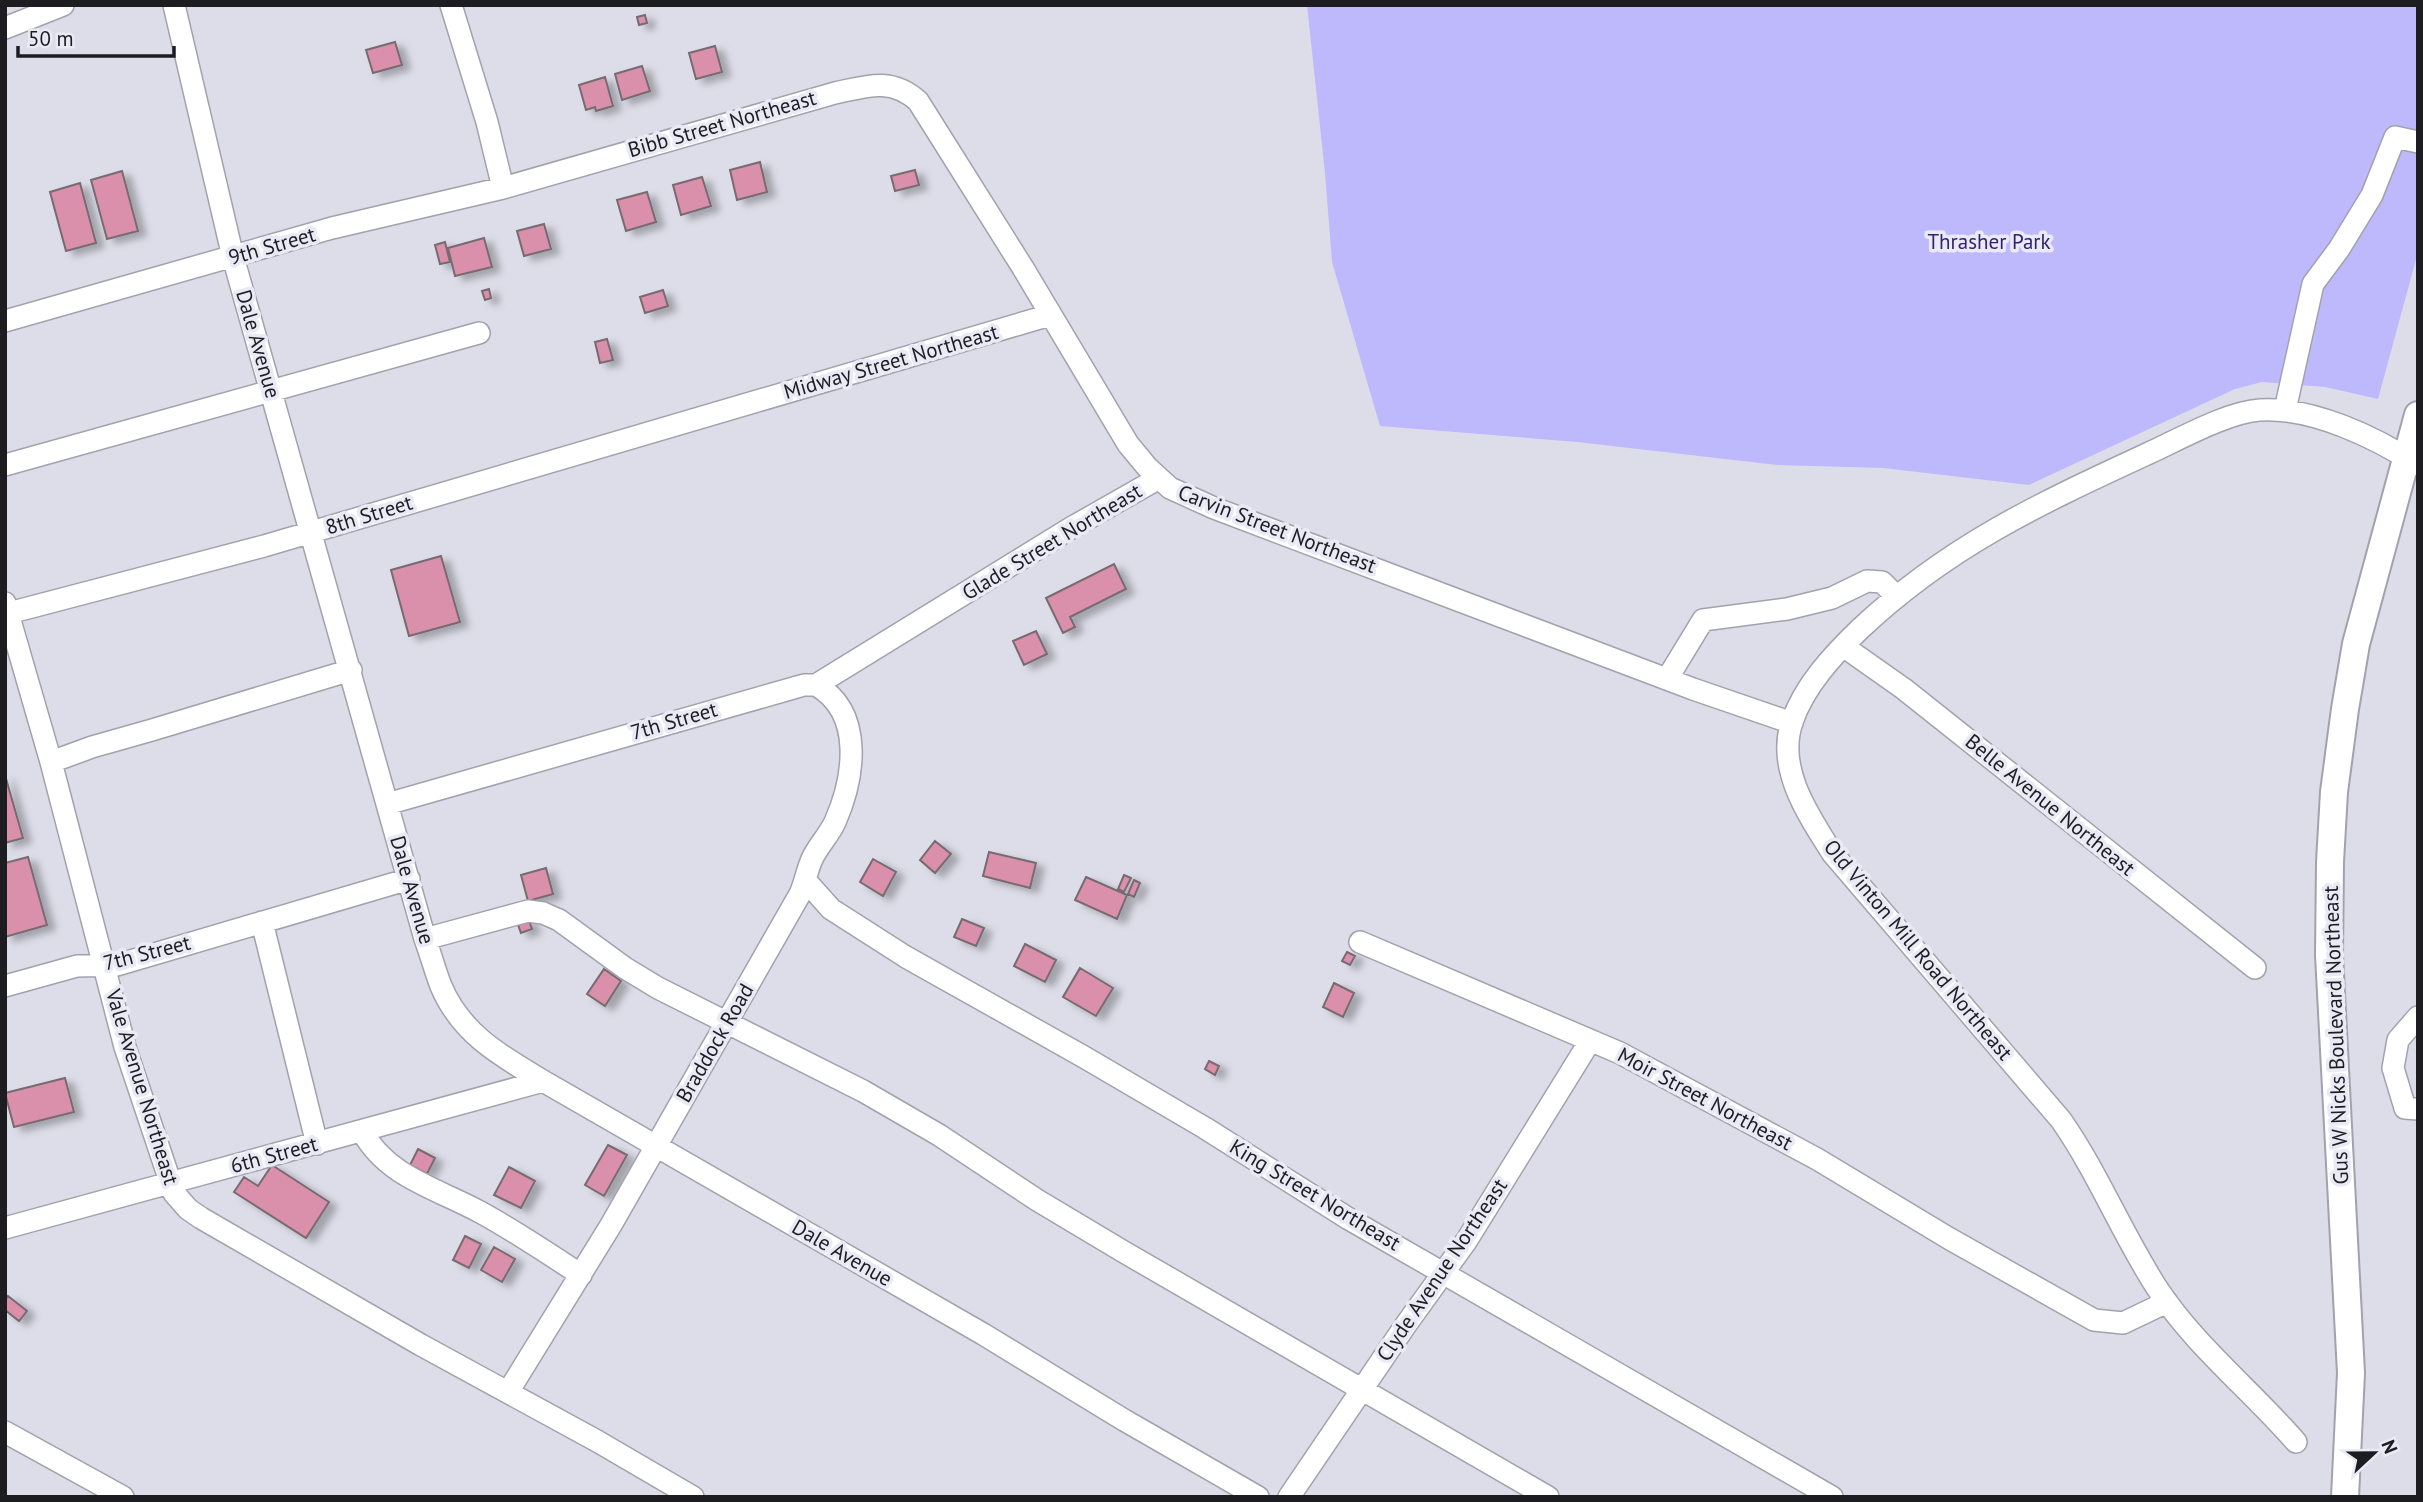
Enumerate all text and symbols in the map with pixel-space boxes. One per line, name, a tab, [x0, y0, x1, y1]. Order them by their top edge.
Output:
scale bar	[18, 14, 173, 58]
text: 50 m	[28, 25, 74, 52]
street label: Bibb Street Northeast	[625, 84, 819, 163]
street label: 9th Street	[225, 220, 319, 271]
park label: Thrasher Park	[1927, 228, 2051, 255]
street label: Dale Avenue	[230, 287, 287, 401]
street label: Midway Street Northeast	[780, 318, 1001, 405]
street label: Glade Street Northeast	[957, 477, 1147, 606]
street label: Carvin Street Northeast	[1174, 478, 1380, 579]
street label: 8th Street	[322, 489, 415, 540]
street label: 7th Street	[627, 695, 720, 746]
street label: Belle Avenue Northeast	[1960, 728, 2141, 881]
street label: Dale Avenue	[384, 833, 441, 947]
street label: Old Vinton Mill Road Northeast	[1818, 834, 2019, 1066]
street label: Gus W Nicks Boulevard Northeast	[2317, 885, 2354, 1185]
street label: 7th Street	[101, 929, 193, 976]
street label: Braddock Road	[670, 979, 759, 1107]
street label: Vale Avenue Northeast	[100, 985, 185, 1188]
street label: Moir Street Northeast	[1613, 1041, 1797, 1156]
street label: 6th Street	[227, 1130, 320, 1179]
street label: King Street Northeast	[1225, 1133, 1406, 1256]
street label: Clyde Avenue Northeast	[1370, 1173, 1513, 1366]
street label: Dale Avenue	[787, 1213, 897, 1292]
north arrow	[2339, 1418, 2409, 1488]
text: N	[2376, 1436, 2403, 1457]

